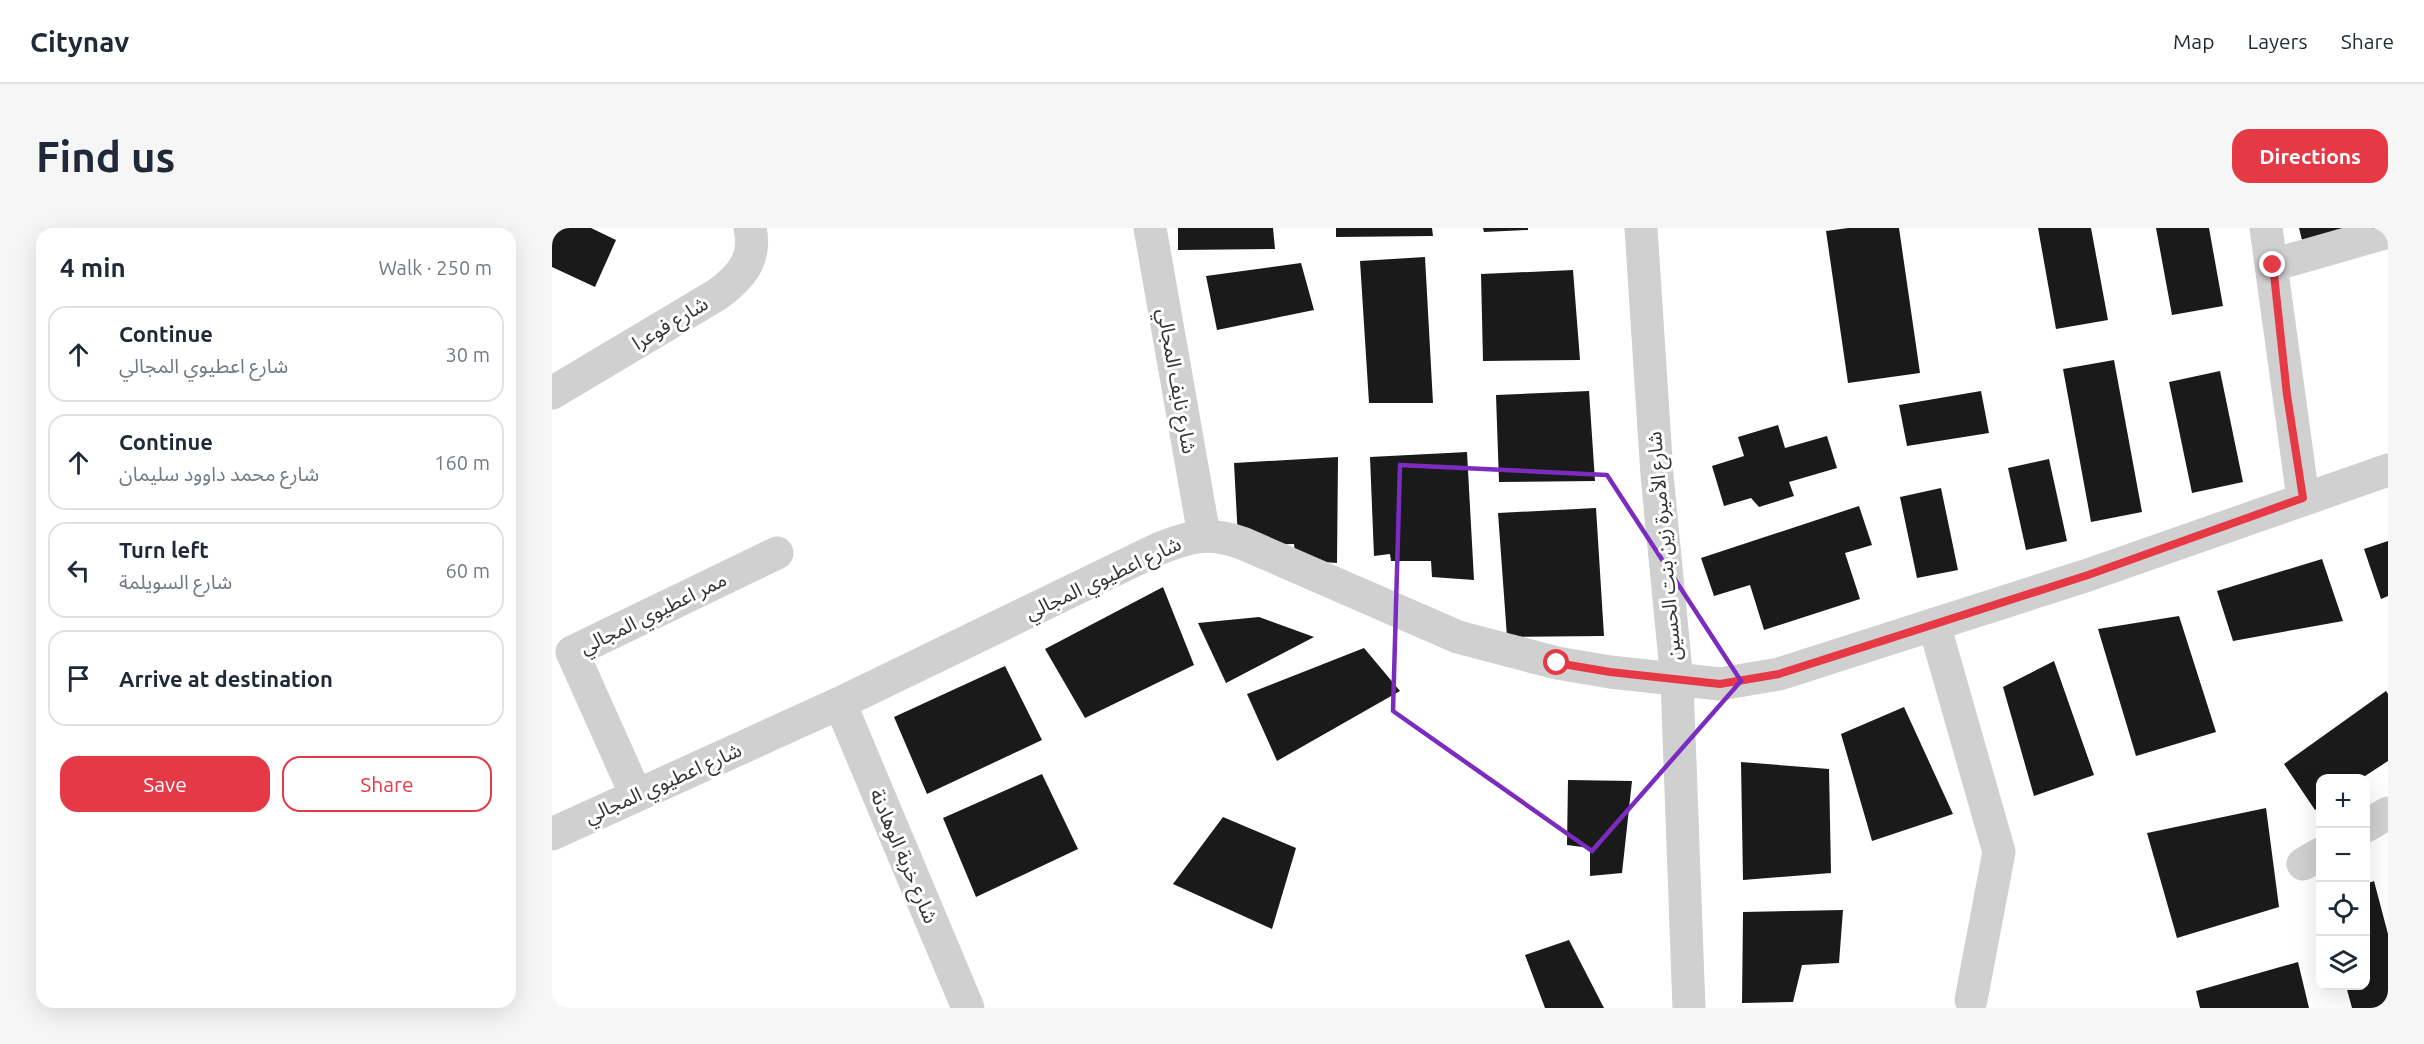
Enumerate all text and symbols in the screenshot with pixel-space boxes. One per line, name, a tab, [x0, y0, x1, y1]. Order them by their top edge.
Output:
text: Citynav	[30, 26, 129, 57]
text: Map	[2173, 29, 2214, 53]
text: Layers	[2247, 29, 2308, 53]
text: Share	[2341, 29, 2394, 53]
button: Directions	[2232, 129, 2388, 183]
text: Find us	[36, 133, 175, 180]
route end	[2259, 251, 2285, 277]
text: 4 min	[60, 253, 126, 282]
text: Walk · 250 m	[379, 256, 492, 279]
street label: شارع فوعرا	[628, 291, 714, 358]
street label: شارع نايف المجالي	[1149, 306, 1202, 456]
text: Continue	[119, 321, 213, 346]
icon: ahead	[62, 338, 95, 371]
text: 30 m	[446, 343, 490, 366]
text: شارع اعطيوي المجالي	[119, 354, 288, 377]
text: Continue	[119, 429, 213, 454]
street label: شارع الأميرة زين بنت الحسين	[1642, 430, 1689, 662]
icon: ahead	[62, 446, 95, 479]
text: 160 m	[434, 451, 490, 474]
text: شارع محمد داوود سليمان	[119, 462, 319, 485]
street label: شارع اعطيوي المجالي	[1021, 531, 1186, 628]
text: Turn left	[119, 537, 209, 562]
icon: left	[62, 554, 95, 587]
text: 60 m	[446, 559, 490, 582]
street label: ممر اعطيوي المجالي	[576, 567, 732, 662]
text: شارع السويلمة	[119, 570, 232, 593]
route start	[1543, 649, 1569, 675]
icon: arrive	[62, 662, 95, 695]
text: Arrive at destination	[119, 666, 333, 691]
street label: شارع اعطيوي المجالي	[581, 738, 747, 832]
button: Save	[60, 756, 270, 812]
button: Share	[282, 756, 492, 812]
map controls	[2316, 774, 2370, 990]
button: +	[2316, 774, 2370, 828]
street label: شارع خربة الوهادنة	[862, 785, 943, 928]
button: −	[2316, 828, 2370, 882]
button: locate	[2316, 882, 2370, 936]
button: layers	[2316, 936, 2370, 990]

